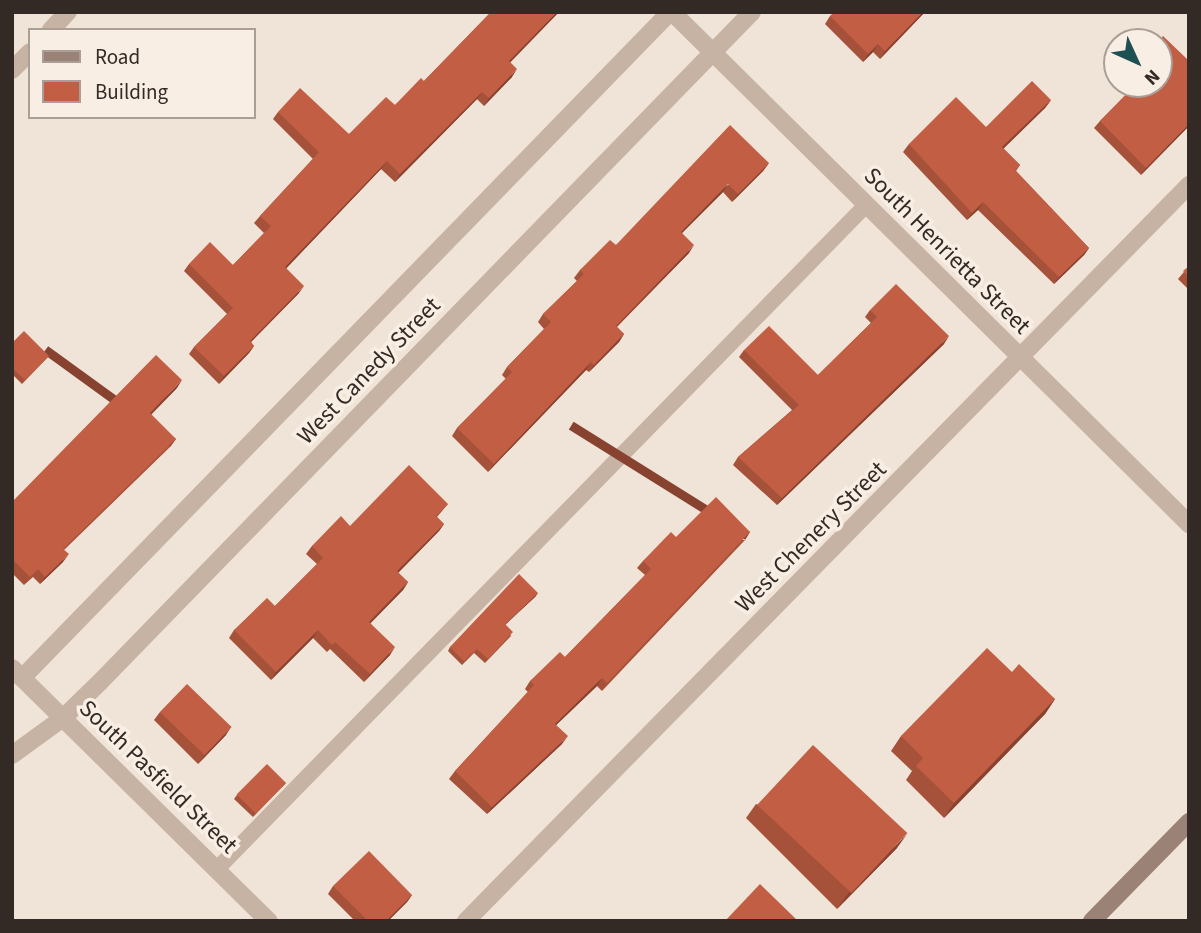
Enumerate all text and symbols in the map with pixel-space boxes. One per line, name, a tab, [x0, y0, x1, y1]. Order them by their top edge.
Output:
legend	[28, 28, 256, 119]
north arrow	[1103, 28, 1173, 98]
text: Road	[95, 42, 140, 72]
text: N	[1138, 63, 1166, 91]
text: Building	[95, 77, 168, 107]
street label: South Henrietta Street	[858, 162, 1036, 340]
street label: West Canedy Street	[291, 291, 447, 451]
street label: West Chenery Street	[729, 455, 893, 619]
street label: South Pasfield Street	[73, 694, 243, 860]

